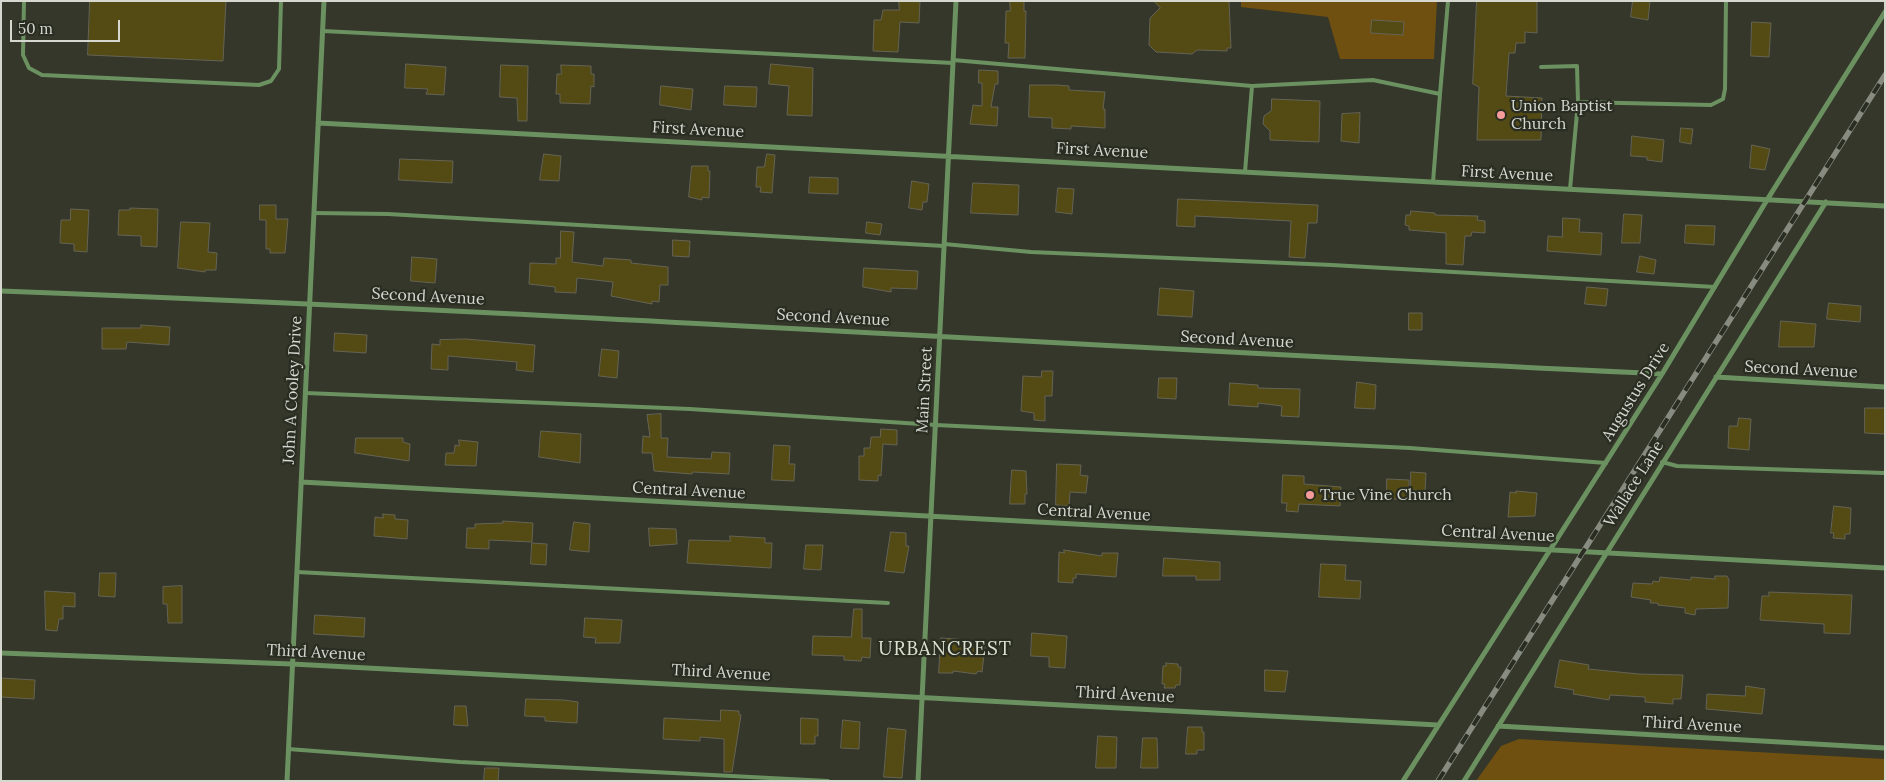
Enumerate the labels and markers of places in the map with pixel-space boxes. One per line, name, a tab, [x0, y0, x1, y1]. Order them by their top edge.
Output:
place label: Union Baptist Church	[1511, 96, 1613, 134]
marker: Union Baptist Church	[1495, 109, 1507, 121]
place label: True Vine Church	[1320, 485, 1452, 505]
marker: True Vine Church	[1304, 489, 1316, 501]

